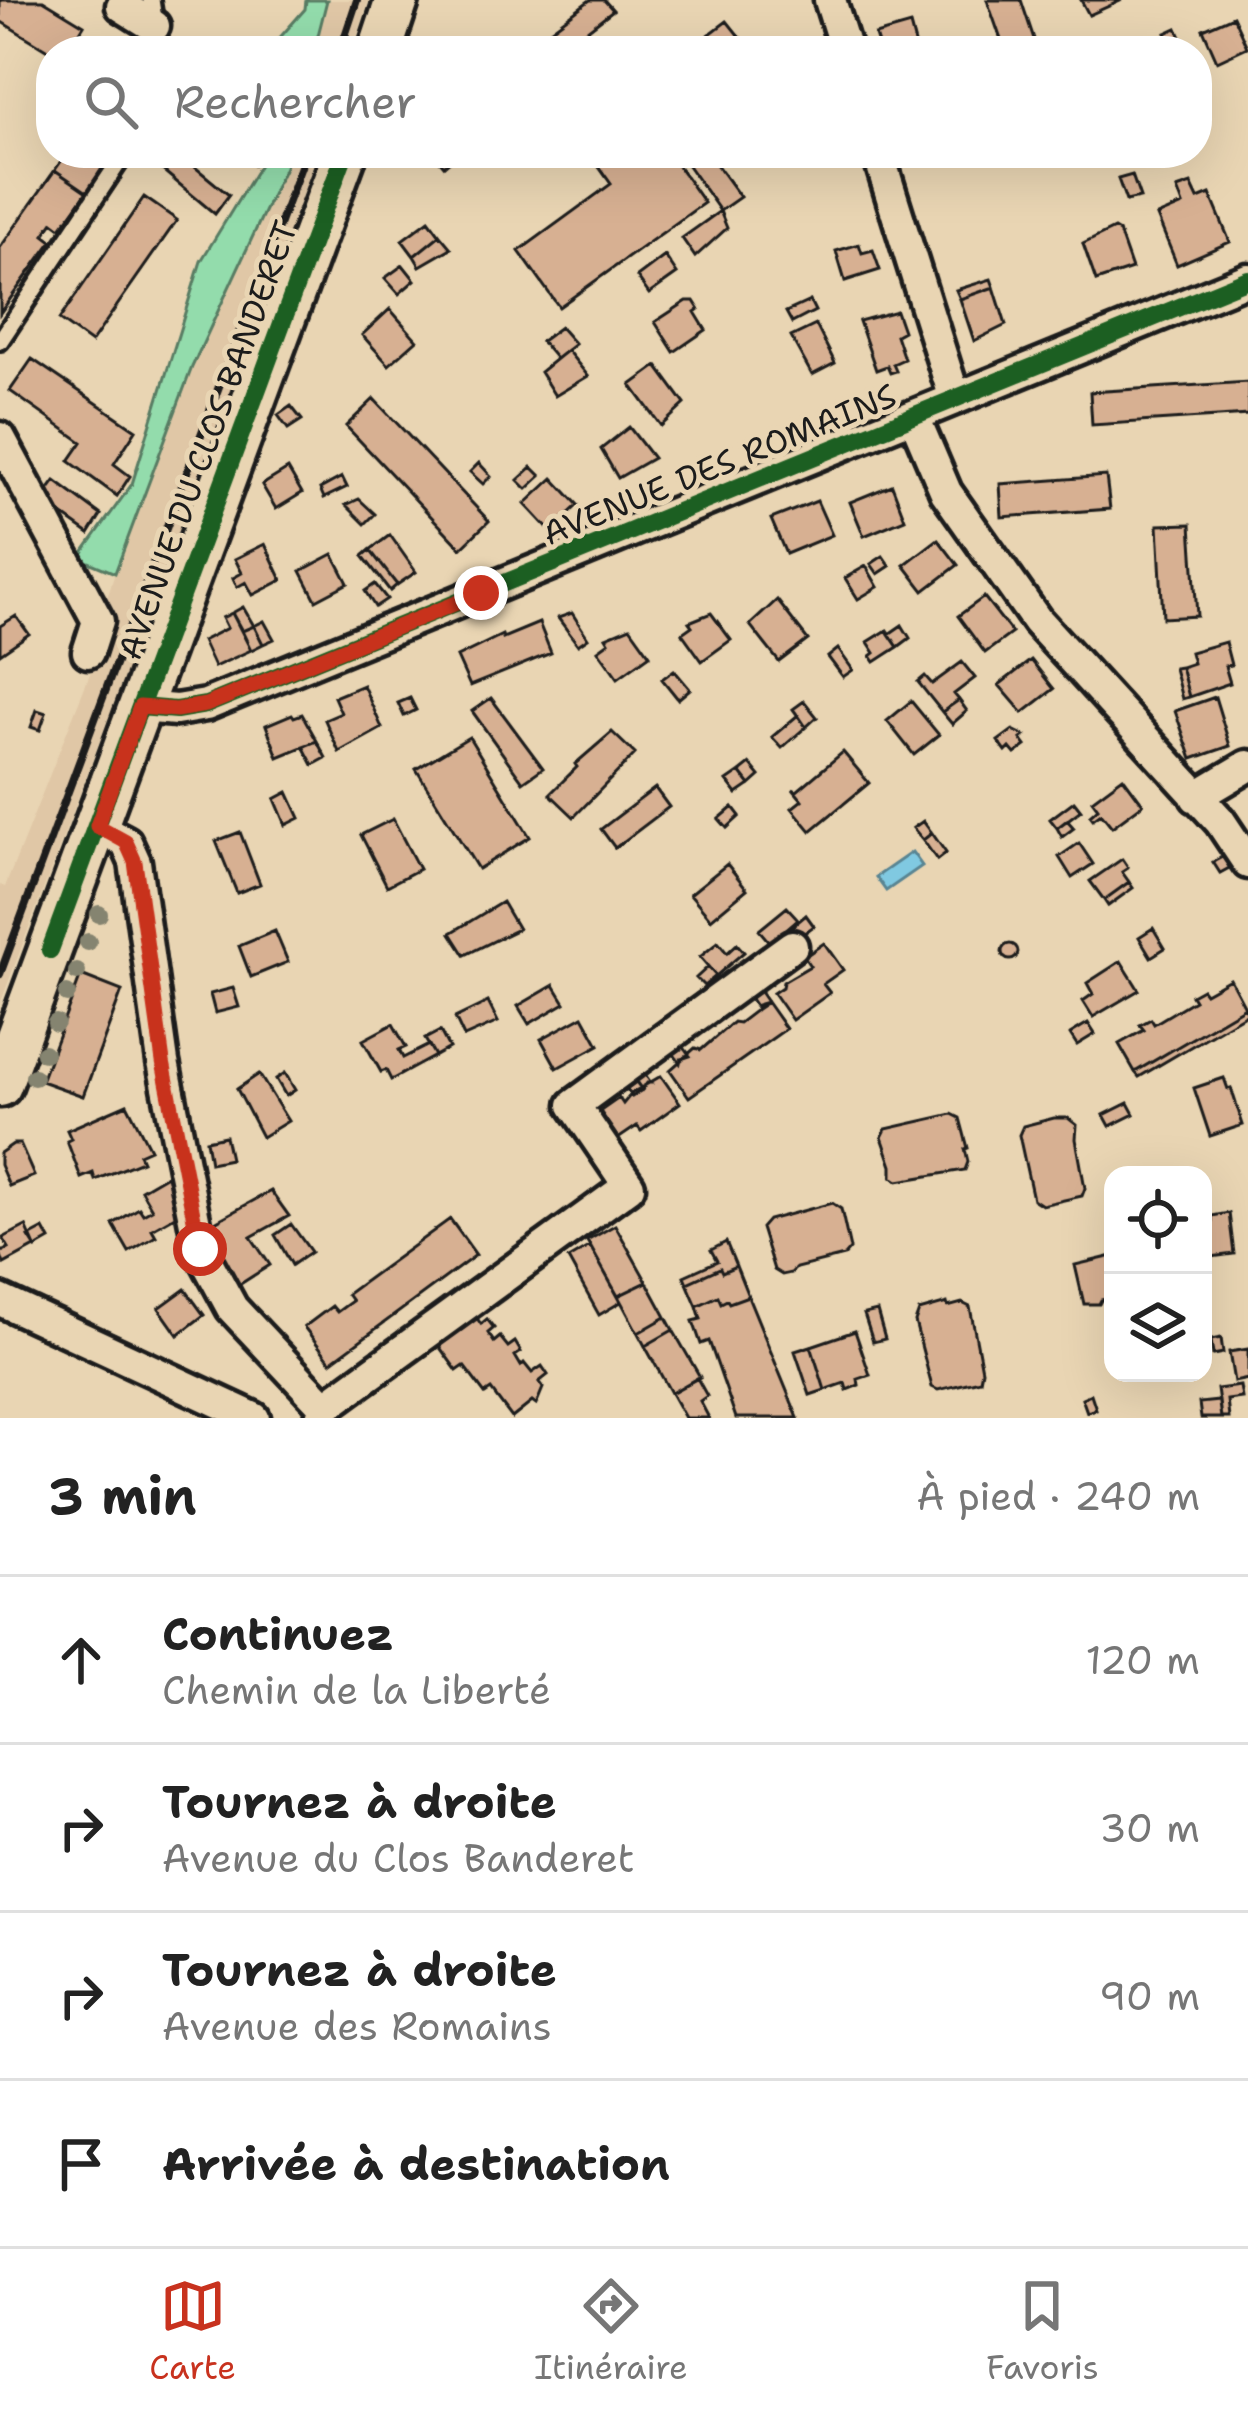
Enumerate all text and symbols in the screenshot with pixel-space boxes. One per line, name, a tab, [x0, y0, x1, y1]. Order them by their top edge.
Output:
search box	[36, 36, 1212, 168]
icon: search	[78, 69, 144, 135]
text: Rechercher	[174, 72, 417, 132]
street label: AVENUE DU CLOS BANDERET	[107, 215, 308, 666]
street label: AVENUE DES ROMAINS	[536, 373, 903, 556]
route end	[454, 566, 508, 620]
map controls	[1104, 1166, 1212, 1382]
button: locate	[1104, 1166, 1212, 1274]
route start	[173, 1222, 227, 1276]
button: layers	[1104, 1274, 1212, 1382]
text: 3 min	[48, 1462, 197, 1530]
text: À pied · 240 m	[916, 1470, 1200, 1522]
text: Continuez	[162, 1604, 394, 1664]
icon: ahead	[48, 1627, 114, 1693]
text: 120 m	[1085, 1634, 1200, 1686]
text: Chemin de la Liberté	[162, 1664, 551, 1716]
text: Tournez à droite	[162, 1772, 557, 1832]
icon: right	[48, 1795, 114, 1861]
text: 30 m	[1099, 1802, 1200, 1854]
text: Avenue du Clos Banderet	[162, 1832, 635, 1884]
text: Tournez à droite	[162, 1940, 557, 2000]
icon: right	[48, 1963, 114, 2029]
text: 90 m	[1099, 1970, 1200, 2022]
text: Avenue des Romains	[162, 2000, 552, 2052]
icon: arrive	[48, 2131, 114, 2197]
text: Arrivée à destination	[162, 2134, 670, 2194]
tab: Carte	[149, 2273, 236, 2390]
tab: Itinéraire	[534, 2273, 688, 2390]
tab: Favoris	[986, 2273, 1099, 2390]

